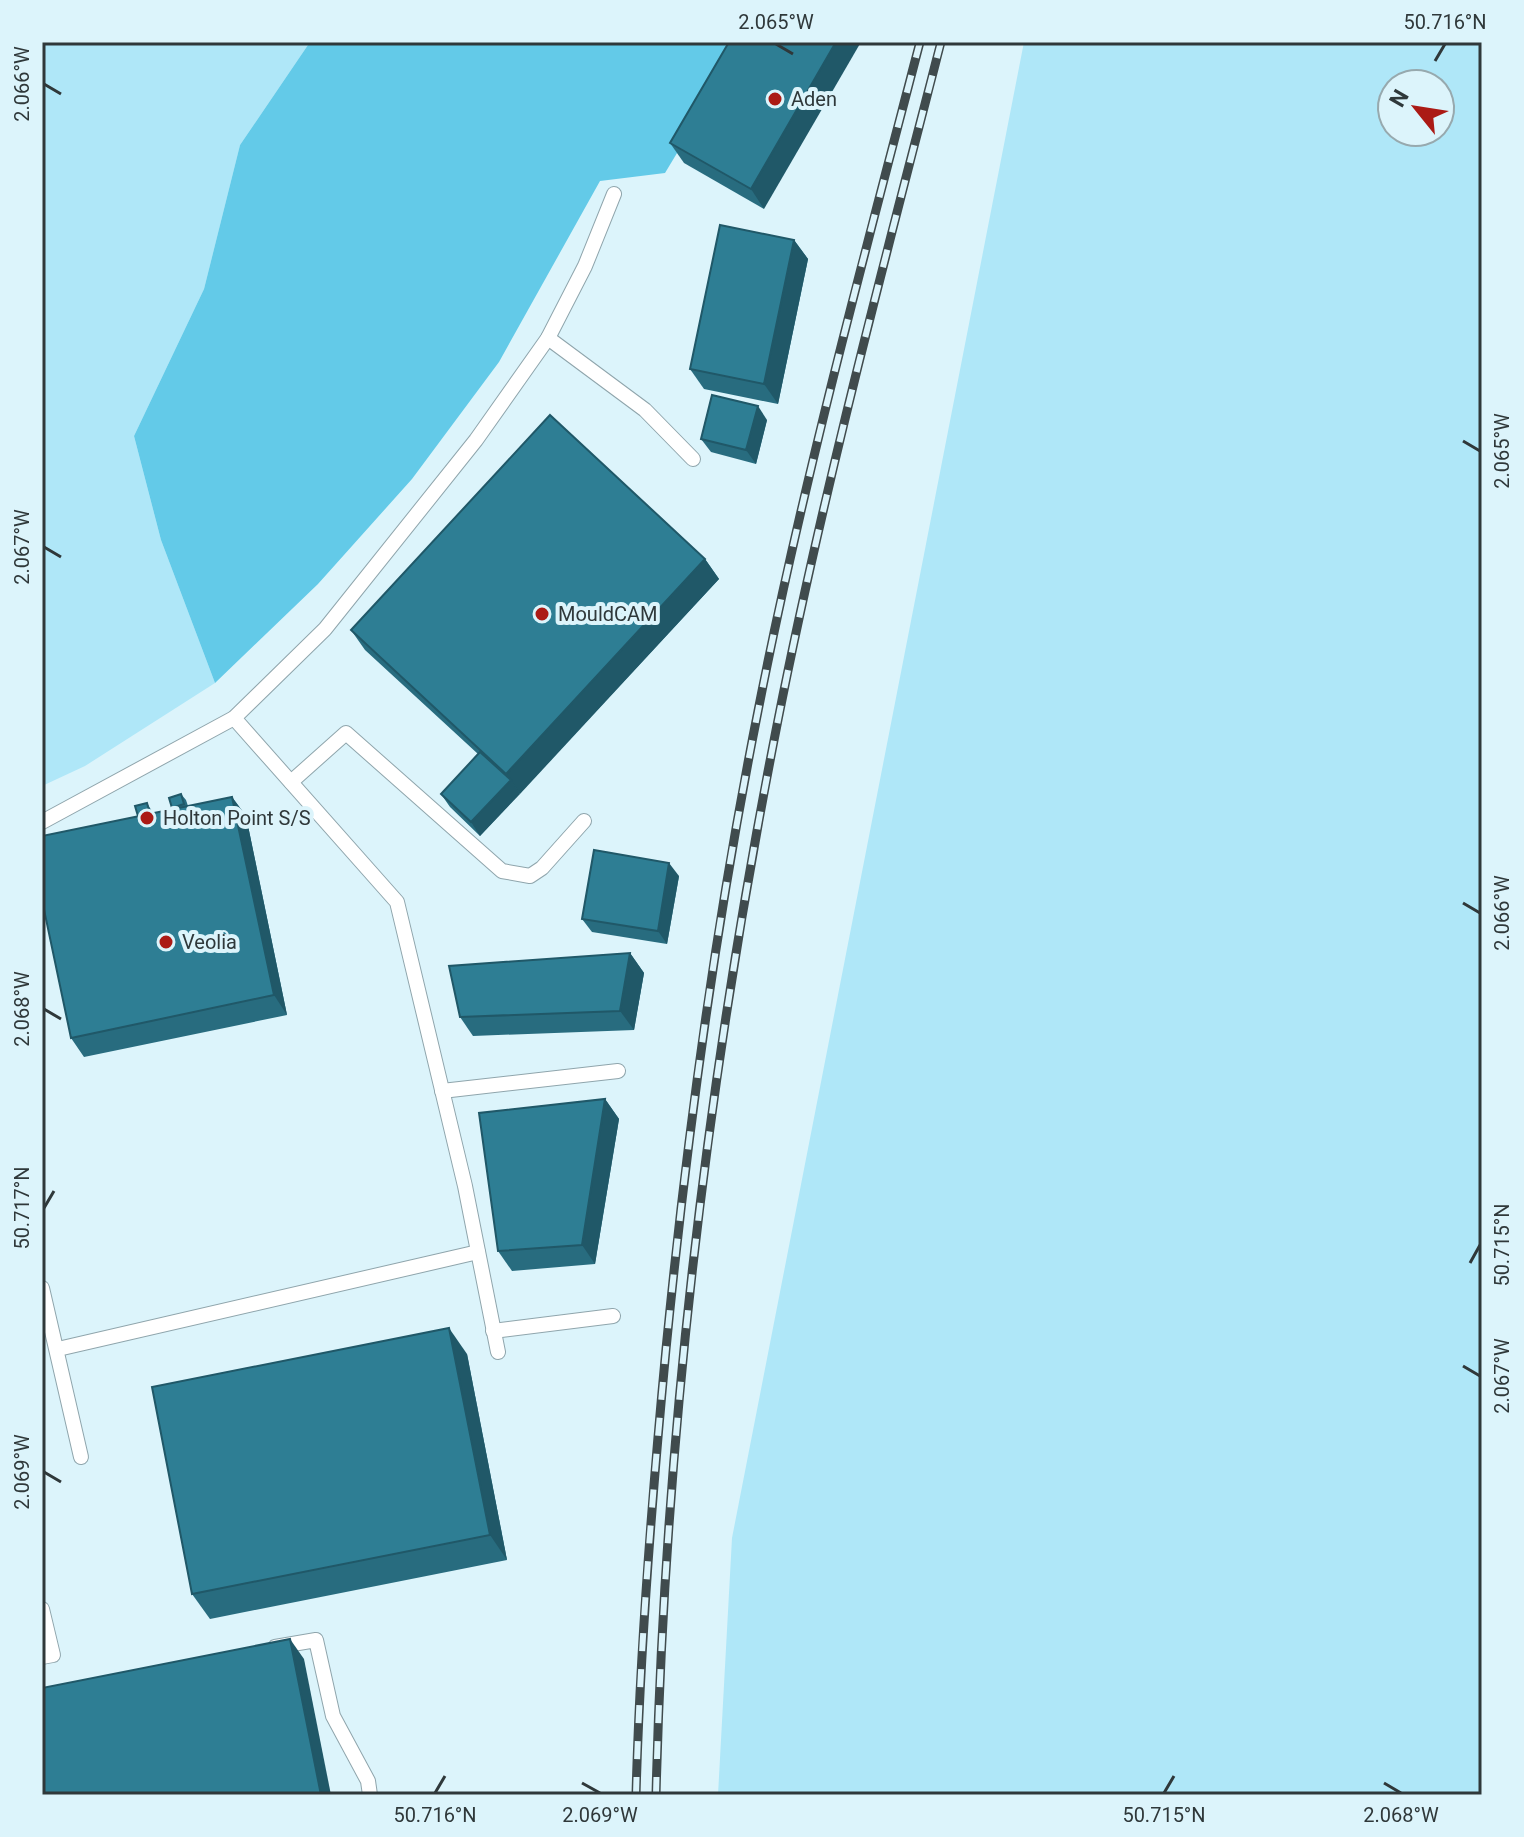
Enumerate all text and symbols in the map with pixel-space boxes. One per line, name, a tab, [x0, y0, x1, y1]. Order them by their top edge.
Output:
text: 2.065°W	[738, 10, 814, 34]
text: 50.716°N	[1403, 10, 1487, 34]
text: 2.066°W	[10, 46, 34, 122]
north arrow	[1376, 68, 1456, 148]
text: N	[1384, 85, 1414, 111]
place label: Aden	[791, 87, 837, 111]
marker: Aden	[766, 90, 784, 108]
text: 2.065°W	[1490, 413, 1514, 489]
text: 2.067°W	[10, 509, 34, 585]
place label: MouldCAM	[558, 602, 658, 626]
marker: MouldCAM	[533, 605, 551, 623]
place label: Holton Point S/S	[163, 806, 311, 830]
marker: Holton Point S/S	[138, 809, 156, 827]
text: 2.066°W	[1490, 875, 1514, 951]
place label: Veolia	[182, 930, 237, 954]
marker: Veolia	[157, 933, 175, 951]
text: 2.068°W	[10, 971, 34, 1047]
text: 50.717°N	[10, 1166, 34, 1250]
text: 50.715°N	[1490, 1203, 1514, 1287]
text: 2.067°W	[1490, 1338, 1514, 1414]
text: 2.069°W	[10, 1434, 34, 1510]
text: 50.716°N	[393, 1803, 477, 1827]
text: 2.069°W	[562, 1803, 638, 1827]
text: 50.715°N	[1122, 1803, 1206, 1827]
text: 2.068°W	[1363, 1803, 1439, 1827]

